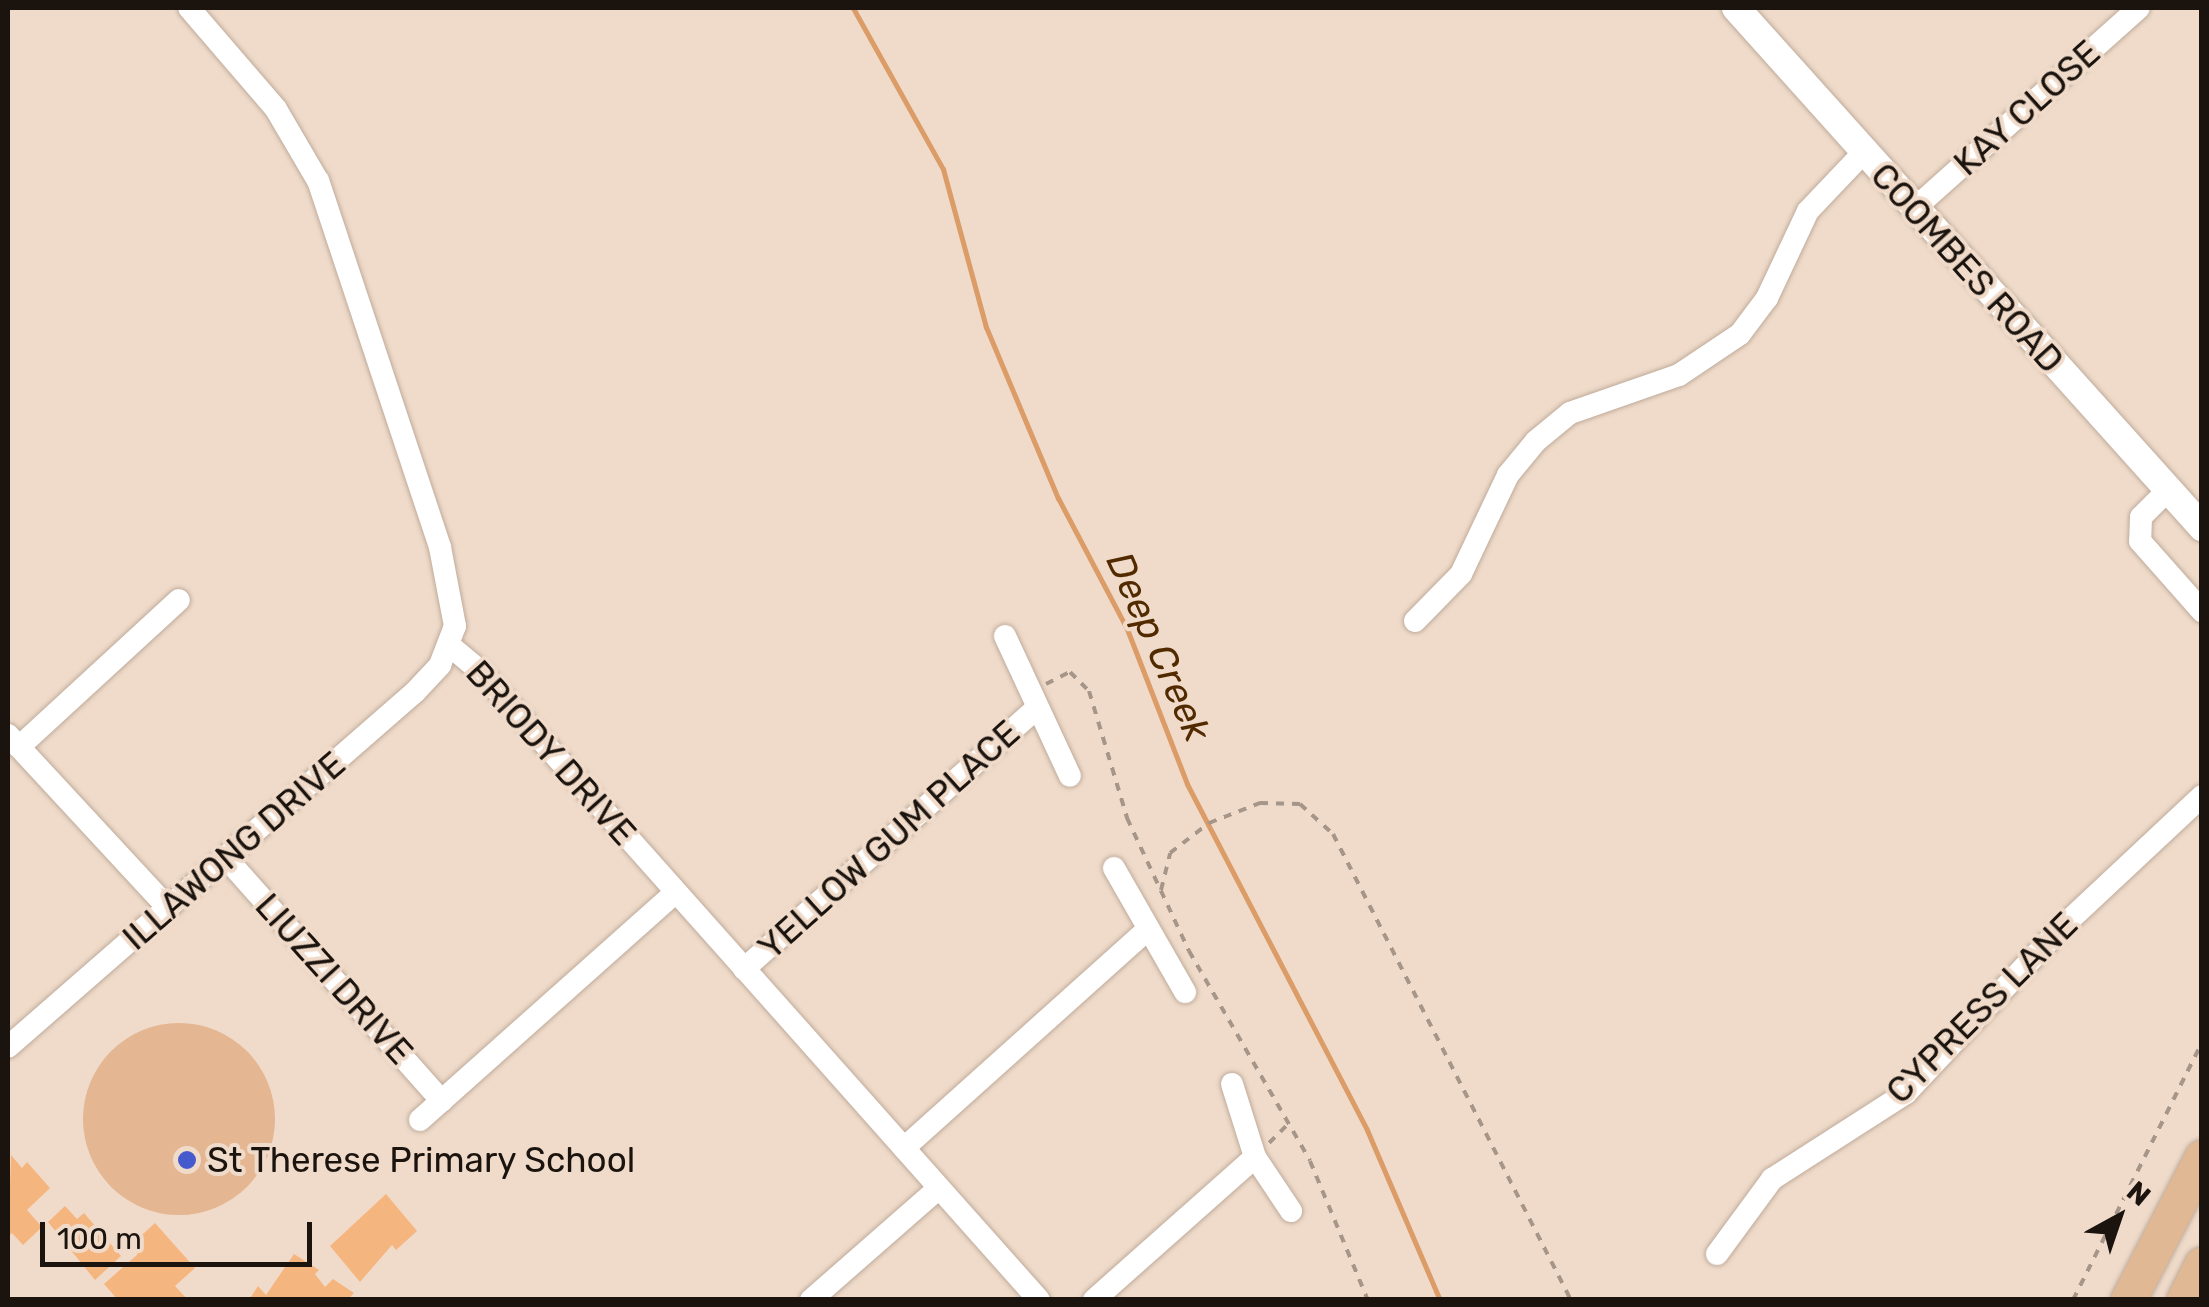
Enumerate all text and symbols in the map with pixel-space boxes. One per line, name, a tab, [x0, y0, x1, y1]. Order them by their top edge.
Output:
street label: KAY CLOSE	[1945, 31, 2109, 185]
street label: COOMBES ROAD	[1862, 155, 2072, 381]
water label: Deep Creek	[1096, 545, 1220, 749]
street label: BRIODY DRIVE	[457, 652, 645, 854]
street label: YELLOW GUM PLACE	[750, 712, 1028, 968]
street label: ILLAWONG DRIVE	[114, 743, 354, 959]
street label: LIUZZI DRIVE	[247, 885, 421, 1073]
street label: CYPRESS LANE	[1878, 904, 2086, 1112]
place label: St Therese Primary School	[207, 1139, 637, 1181]
marker: St Therese Primary School	[176, 1149, 198, 1171]
north arrow	[2069, 1167, 2169, 1267]
text: N	[2120, 1175, 2157, 1213]
scale bar	[45, 1202, 318, 1264]
text: 100 m	[57, 1221, 142, 1257]

